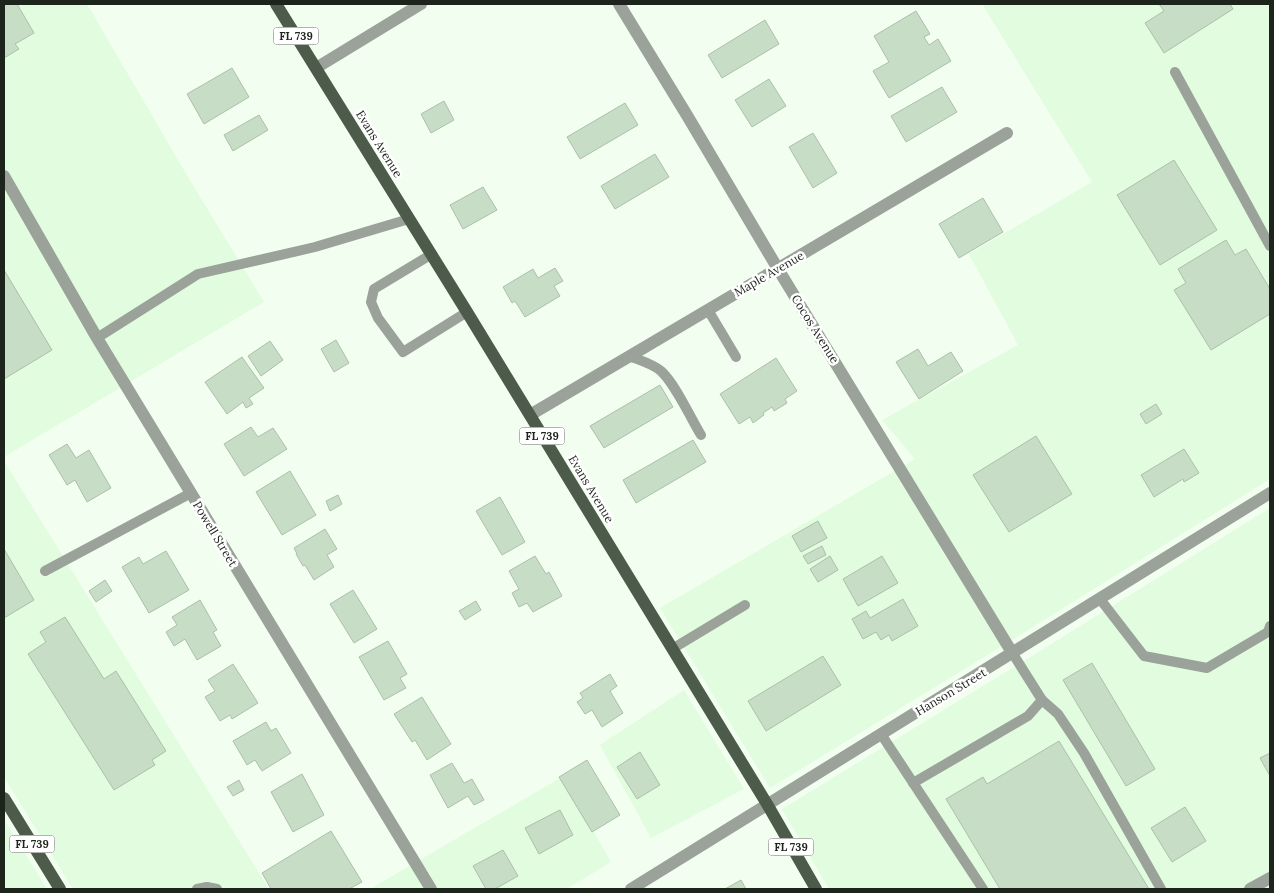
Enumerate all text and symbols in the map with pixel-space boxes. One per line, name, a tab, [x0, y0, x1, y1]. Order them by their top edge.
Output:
road number: FL 739	[274, 28, 318, 44]
street label: Evans Avenue	[353, 107, 406, 180]
street label: Maple Avenue	[731, 247, 807, 300]
street label: Cocos Avenue	[788, 292, 843, 366]
road number: FL 739	[520, 428, 564, 444]
street label: Evans Avenue	[565, 452, 618, 526]
street label: Powell Street	[190, 498, 241, 570]
street label: Hanson Street	[913, 664, 989, 719]
road number: FL 739	[10, 836, 54, 852]
road number: FL 739	[768, 839, 814, 856]

